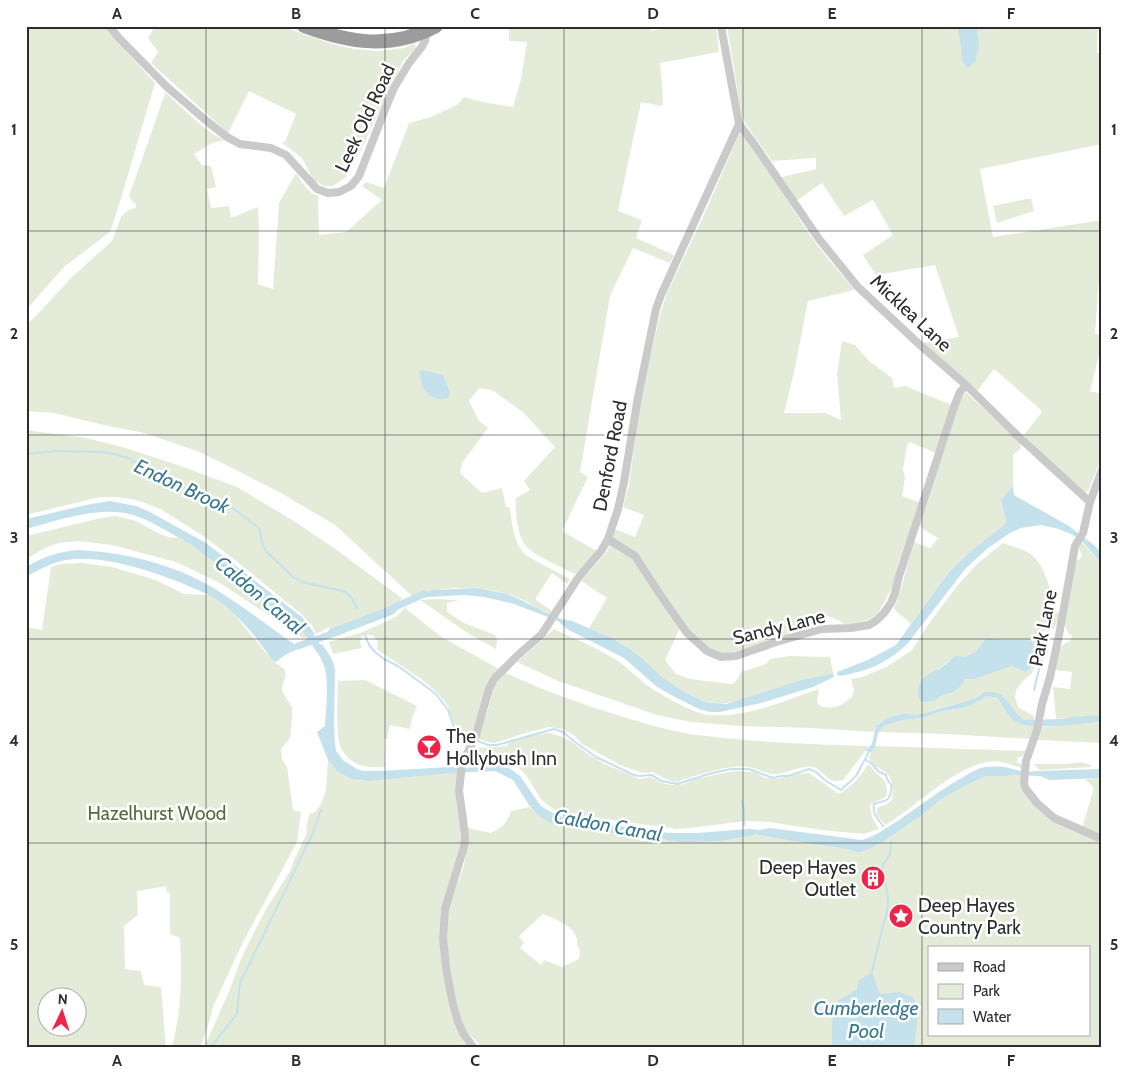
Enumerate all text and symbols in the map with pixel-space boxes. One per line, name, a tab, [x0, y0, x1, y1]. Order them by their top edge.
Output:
text: A	[112, 4, 122, 23]
text: B	[291, 4, 301, 23]
text: C	[470, 4, 480, 23]
text: D	[647, 4, 659, 23]
text: E	[827, 4, 837, 23]
text: F	[1007, 4, 1016, 23]
street label: Leek Old Road	[330, 60, 400, 176]
text: 1	[11, 120, 17, 139]
text: 1	[1111, 120, 1117, 139]
street label: Micklea Lane	[866, 269, 957, 357]
text: 2	[10, 324, 18, 343]
text: 2	[1110, 324, 1118, 343]
street label: Denford Road	[588, 399, 632, 513]
water label: Endon Brook	[131, 454, 235, 519]
text: 3	[10, 528, 18, 547]
text: 3	[1110, 528, 1118, 547]
water label: Caldon Canal	[210, 551, 310, 640]
street label: Park Lane	[1024, 588, 1062, 668]
street label: Sandy Lane	[730, 604, 828, 650]
place label: The Hollybush Inn	[446, 725, 557, 770]
text: 4	[9, 731, 19, 750]
text: 4	[1109, 731, 1119, 750]
bar icon: The Hollybush Inn	[416, 734, 442, 760]
park label: Hazelhurst Wood	[88, 802, 226, 825]
water label: Caldon Canal	[552, 804, 664, 846]
place label: Deep Hayes Outlet	[759, 856, 857, 901]
building icon: Deep Hayes Outlet	[860, 865, 886, 891]
place label: Deep Hayes Country Park	[918, 894, 1021, 939]
place icon: Deep Hayes Country Park	[888, 903, 914, 929]
text: 5	[10, 935, 18, 954]
text: 5	[1110, 935, 1118, 954]
legend	[928, 946, 1090, 1036]
text: Road	[973, 958, 1006, 976]
text: Park	[973, 982, 1000, 1000]
north arrow	[38, 986, 88, 1036]
text: N	[57, 990, 68, 1008]
water label: Cumberledge Pool	[813, 996, 919, 1043]
text: Water	[973, 1008, 1011, 1026]
text: A	[112, 1051, 122, 1070]
text: B	[291, 1051, 301, 1070]
text: C	[470, 1051, 480, 1070]
text: D	[647, 1051, 659, 1070]
text: E	[827, 1051, 837, 1070]
text: F	[1007, 1051, 1016, 1070]

